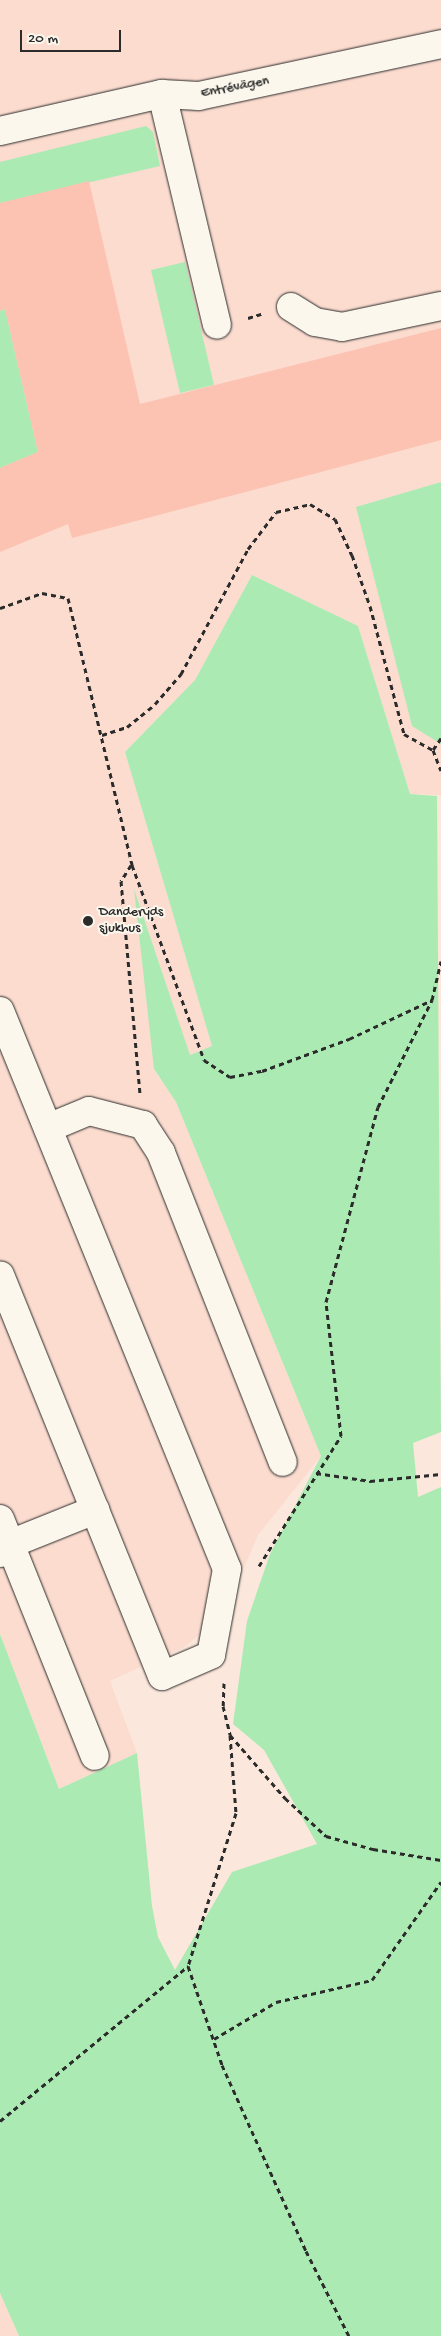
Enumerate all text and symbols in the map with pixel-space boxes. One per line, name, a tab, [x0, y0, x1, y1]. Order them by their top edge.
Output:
scale bar	[22, 20, 124, 52]
text: 20 m	[28, 30, 58, 48]
street label: Entrévägen	[200, 73, 270, 103]
place label: Danderyds sjukhus	[99, 905, 163, 938]
marker: Danderyds sjukhus	[81, 914, 95, 928]

